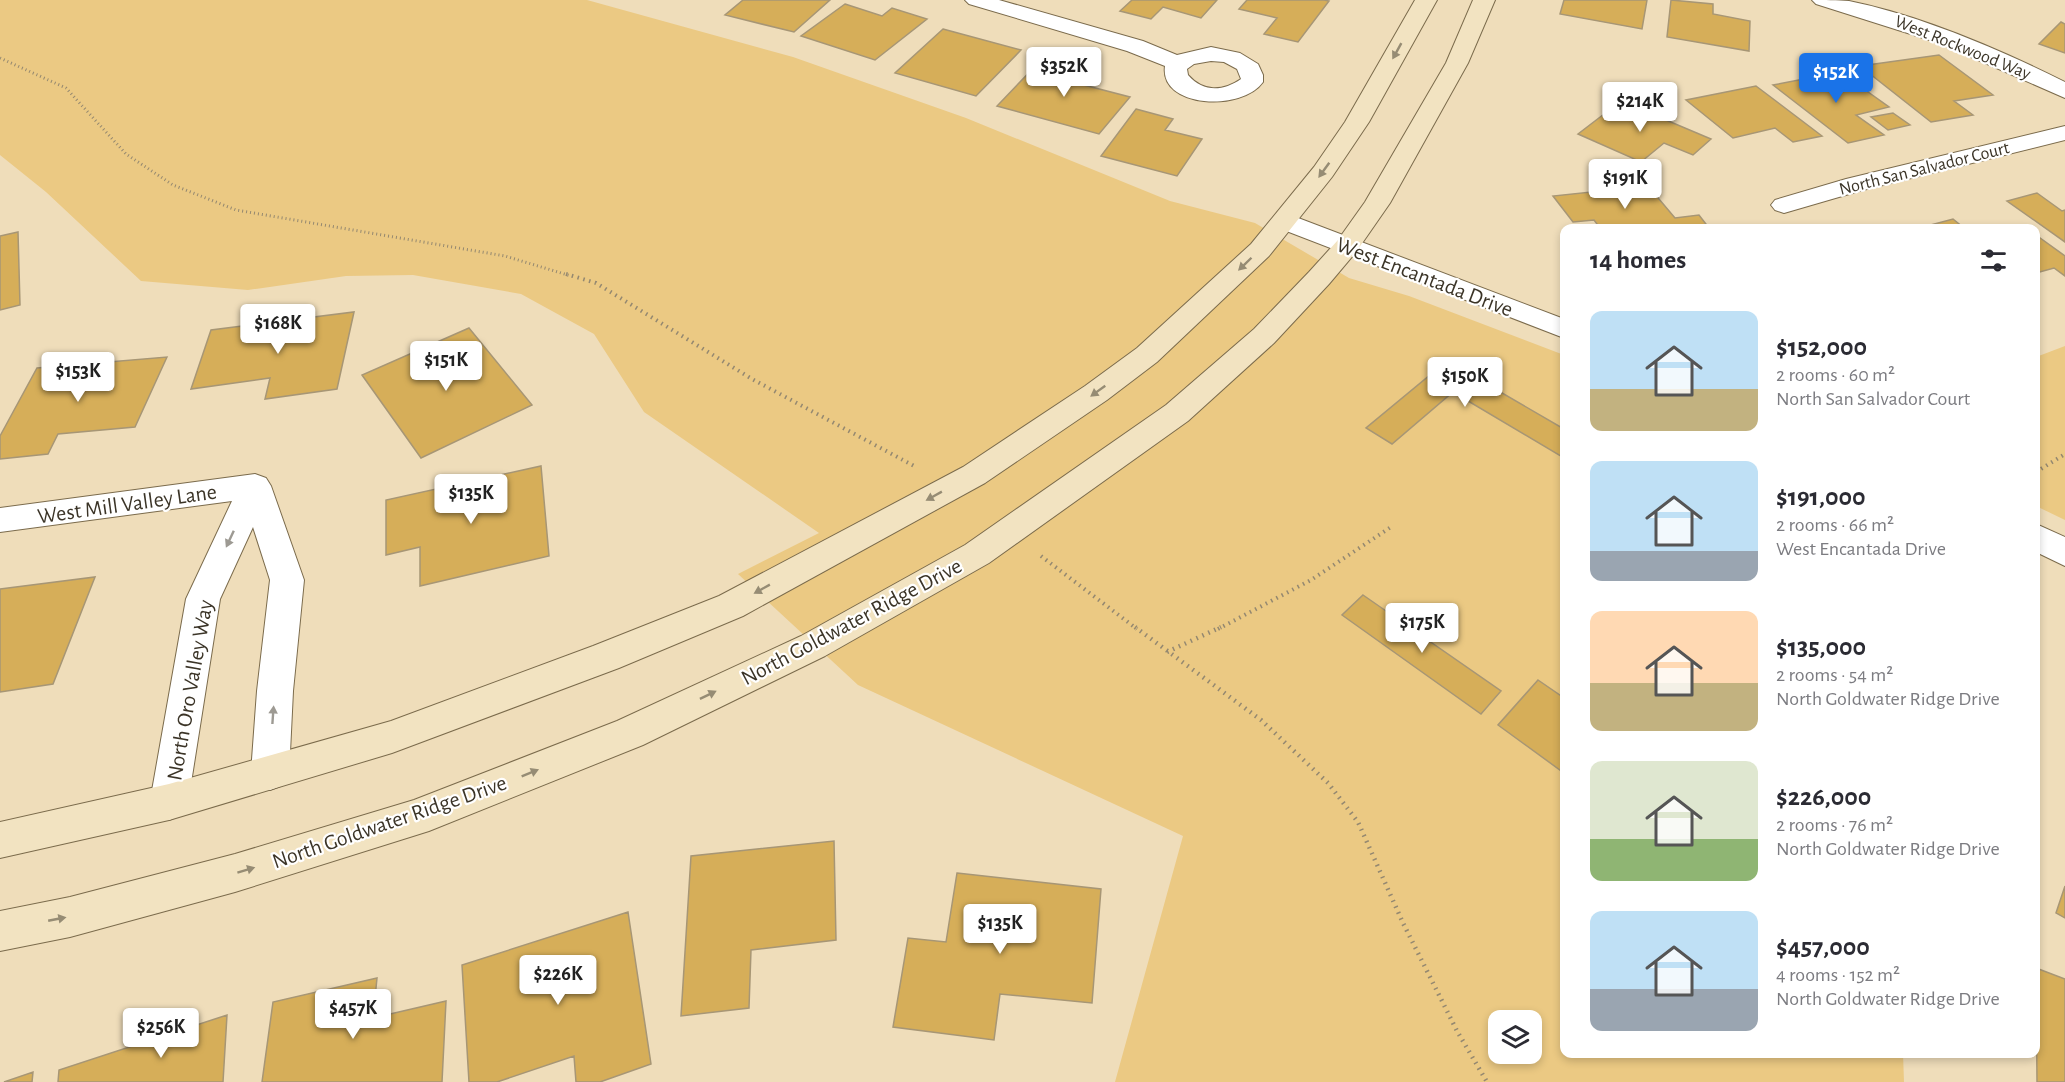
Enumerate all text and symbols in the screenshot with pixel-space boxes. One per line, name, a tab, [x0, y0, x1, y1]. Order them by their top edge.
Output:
street label: West Rockwood Way	[1892, 12, 2033, 84]
one-way arrow	[1392, 43, 1403, 59]
pin: $352K	[1022, 47, 1106, 98]
pin: $152K	[1794, 53, 1878, 104]
text: $352K	[1040, 56, 1088, 76]
text: $152K	[1813, 62, 1859, 82]
pin: $214K	[1598, 82, 1682, 133]
text: $214K	[1616, 91, 1664, 111]
street label: North San Salvador Court	[1837, 139, 2011, 199]
pin: $191K	[1583, 159, 1667, 210]
one-way arrow	[1318, 161, 1330, 177]
text: $191K	[1603, 168, 1647, 188]
street label: West Encantada Drive	[1333, 233, 1516, 321]
icon: filters	[1977, 244, 2010, 277]
text: 14 homes	[1590, 247, 1686, 273]
one-way arrow	[1238, 257, 1253, 271]
pin: $168K	[236, 304, 320, 355]
text: $168K	[254, 313, 302, 333]
text: $152,000	[1776, 334, 1867, 360]
icon: home	[1638, 335, 1710, 407]
pin: $151K	[404, 341, 488, 392]
text: $151K	[424, 350, 468, 370]
pin: $153K	[36, 352, 120, 403]
pin: $150K	[1423, 357, 1507, 408]
text: $153K	[55, 361, 101, 381]
text: 2 rooms · 60 m²	[1776, 365, 1895, 385]
text: $150K	[1442, 366, 1488, 386]
one-way arrow	[1091, 385, 1107, 397]
text: North San Salvador Court	[1776, 389, 1970, 409]
pin: $135K	[429, 474, 513, 525]
street label: West Mill Valley Lane	[36, 481, 218, 527]
text: $135K	[448, 483, 494, 503]
text: $191,000	[1776, 484, 1866, 510]
icon: home	[1638, 485, 1710, 557]
one-way arrow	[925, 491, 942, 501]
text: 2 rooms · 66 m²	[1776, 515, 1894, 535]
one-way arrow	[226, 531, 235, 548]
text: West Encantada Drive	[1776, 539, 1946, 559]
street label: North Goldwater Ridge Drive	[738, 554, 965, 689]
one-way arrow	[754, 584, 771, 594]
street label: North Oro Valley Way	[163, 598, 217, 782]
pin: $175K	[1380, 603, 1464, 654]
text: $175K	[1399, 612, 1445, 632]
text: $135,000	[1776, 634, 1866, 660]
icon: home	[1638, 635, 1710, 707]
text: 2 rooms · 54 m²	[1776, 665, 1893, 685]
text: North Goldwater Ridge Drive	[1776, 689, 2000, 709]
one-way arrow	[700, 691, 717, 700]
one-way arrow	[269, 705, 278, 724]
one-way arrow	[521, 767, 539, 777]
street label: North Goldwater Ridge Drive	[269, 771, 509, 872]
text: $226,000	[1776, 784, 1871, 810]
icon: home	[1638, 785, 1710, 857]
text: 2 rooms · 76 m²	[1776, 815, 1893, 835]
text: North Goldwater Ridge Drive	[1776, 839, 2000, 859]
one-way arrow	[237, 865, 255, 874]
pin: $135K	[958, 904, 1042, 955]
text: $135K	[977, 913, 1023, 933]
one-way arrow	[48, 914, 67, 923]
text: $457,000	[1776, 934, 1870, 960]
icon: home	[1638, 935, 1710, 1007]
pin: $226K	[516, 955, 600, 1006]
text: $226K	[533, 964, 583, 984]
text: 4 rooms · 152 m²	[1776, 965, 1900, 985]
pin: $457K	[311, 989, 395, 1040]
text: North Goldwater Ridge Drive	[1776, 989, 2000, 1009]
text: $457K	[329, 998, 377, 1018]
pin: $256K	[119, 1008, 203, 1059]
map controls	[1488, 1010, 1542, 1064]
button: layers	[1488, 1010, 1542, 1064]
text: $256K	[137, 1017, 185, 1037]

